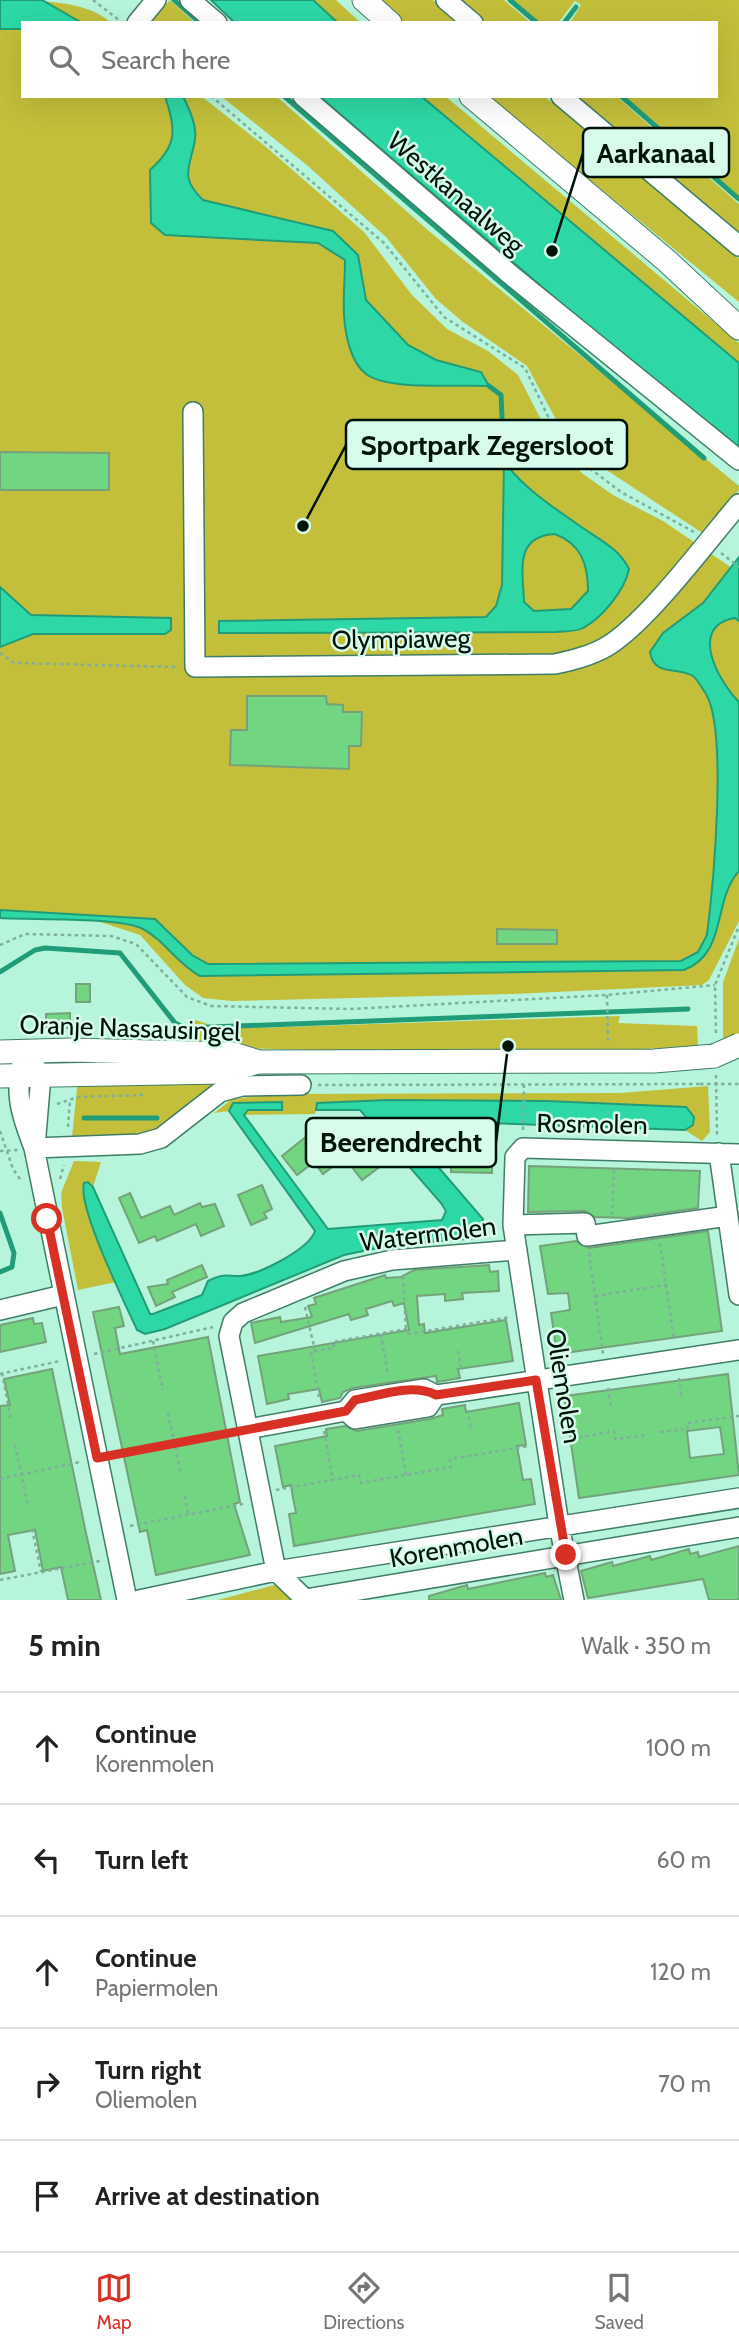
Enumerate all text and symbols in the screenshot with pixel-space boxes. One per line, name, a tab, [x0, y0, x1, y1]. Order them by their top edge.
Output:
search box	[21, 21, 718, 98]
icon: search	[45, 41, 83, 79]
text: Search here	[101, 44, 230, 76]
street label: Westkanaalweg	[381, 125, 532, 262]
callout: Aarkanaal	[583, 128, 729, 177]
text: Aarkanaal	[597, 136, 715, 170]
callout: Sportpark Zegersloot	[346, 420, 627, 469]
text: Sportpark Zegersloot	[360, 428, 614, 462]
street label: Olympiaweg	[331, 622, 472, 656]
street label: Oranje Nassausingel	[19, 1008, 241, 1048]
street label: Rosmolen	[536, 1107, 648, 1141]
callout: Beerendrecht	[306, 1118, 496, 1167]
text: Beerendrecht	[320, 1125, 482, 1159]
route start	[31, 1203, 62, 1234]
street label: Watermolen	[358, 1210, 498, 1258]
street label: Oliemolen	[539, 1326, 589, 1446]
street label: Korenmolen	[387, 1520, 525, 1574]
route end	[550, 1539, 581, 1570]
text: 5 min	[28, 1627, 101, 1664]
text: Walk · 350 m	[581, 1632, 711, 1660]
text: Continue	[95, 1718, 197, 1750]
icon: ahead	[28, 1729, 66, 1767]
text: 100 m	[646, 1734, 711, 1762]
text: Korenmolen	[95, 1750, 214, 1778]
icon: left	[28, 1841, 66, 1879]
text: Turn left	[95, 1844, 188, 1876]
text: 60 m	[657, 1846, 711, 1874]
text: Continue	[95, 1942, 197, 1974]
icon: ahead	[28, 1953, 66, 1991]
text: 120 m	[650, 1958, 711, 1986]
text: Papiermolen	[95, 1974, 218, 2002]
text: Turn right	[95, 2054, 201, 2086]
icon: right	[28, 2065, 66, 2103]
text: 70 m	[658, 2070, 711, 2098]
text: Oliemolen	[95, 2086, 197, 2114]
icon: arrive	[28, 2177, 66, 2215]
text: Arrive at destination	[95, 2180, 320, 2212]
tab: Map	[95, 2269, 133, 2334]
tab: Directions	[323, 2269, 404, 2334]
tab: Saved	[595, 2269, 644, 2334]

